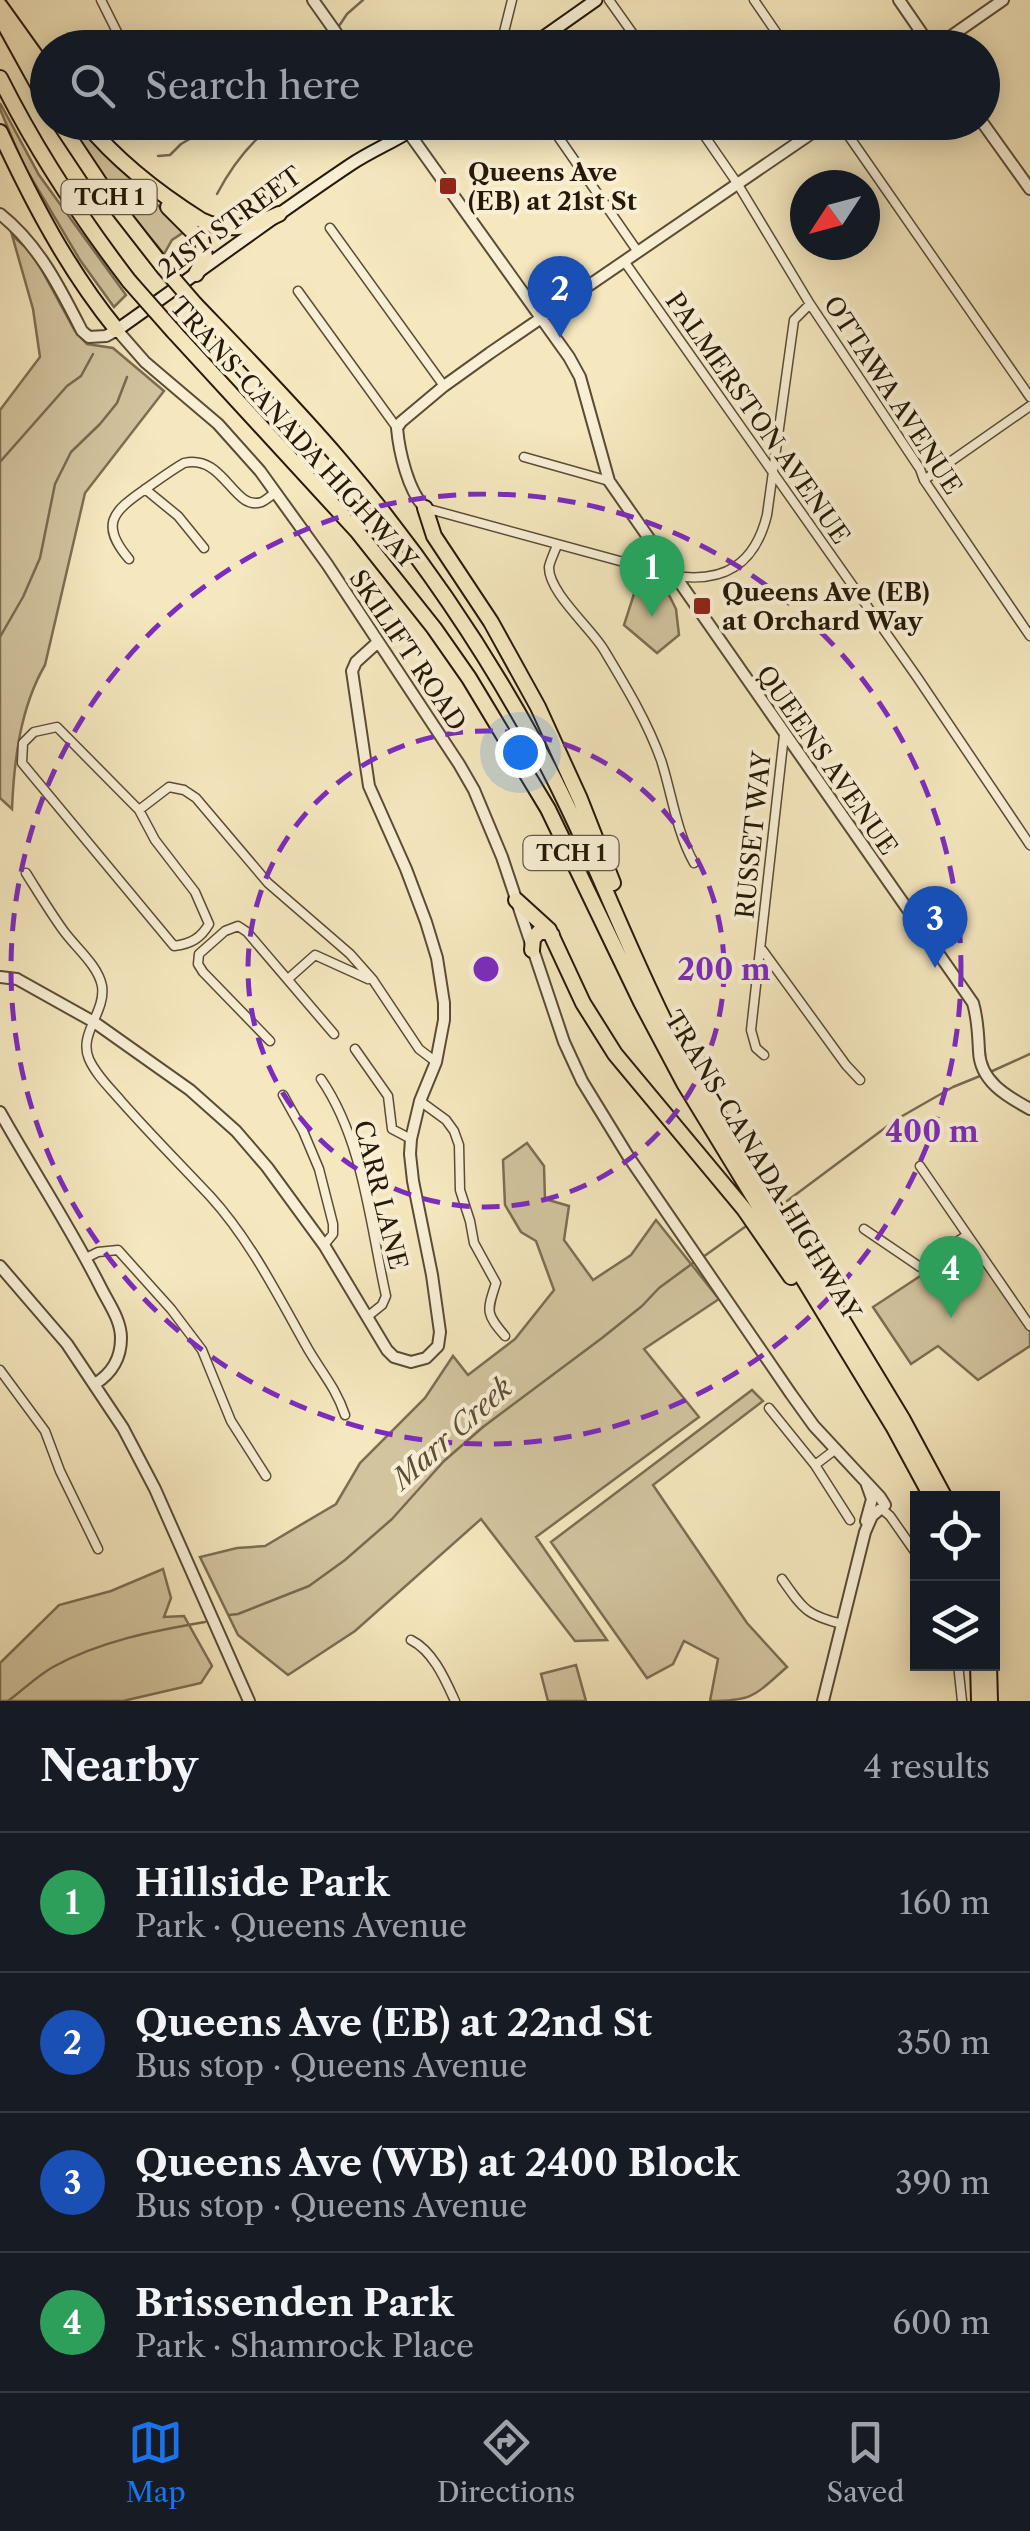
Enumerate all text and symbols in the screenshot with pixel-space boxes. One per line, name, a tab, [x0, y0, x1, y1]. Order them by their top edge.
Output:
search box	[30, 30, 1000, 140]
icon: search	[65, 58, 120, 113]
text: Search here	[145, 62, 360, 109]
place label: Queens Ave (EB) at 21st St	[468, 157, 637, 217]
street label: 21ST STREET	[153, 160, 308, 285]
north arrow	[790, 170, 880, 260]
marker: Queens Ave (EB) at 21st St	[437, 175, 459, 197]
road number: TCH 1	[62, 180, 156, 214]
pin: 2	[528, 255, 592, 338]
street label: PALMERSTON AVENUE	[659, 286, 856, 550]
street label: OTTAWA AVENUE	[817, 290, 968, 500]
street label: TRANS-CANADA HIGHWAY	[163, 291, 425, 577]
pin: 1	[620, 534, 684, 617]
street label: SKILIFT ROAD	[342, 564, 473, 737]
place label: Queens Ave (EB) at Orchard Way	[722, 577, 930, 637]
marker: Queens Ave (EB) at Orchard Way	[691, 595, 713, 617]
street label: QUEENS AVENUE	[749, 659, 904, 861]
your location	[495, 727, 546, 778]
street label: RUSSET WAY	[729, 749, 778, 920]
road number: TCH 1	[524, 836, 618, 870]
pin: 3	[902, 886, 968, 968]
centre of rings	[468, 951, 504, 987]
text: 200 m	[677, 951, 771, 988]
street label: TRANS-CANADA HIGHWAY	[658, 1005, 868, 1327]
text: 400 m	[885, 1113, 979, 1150]
street label: CARR LANE	[347, 1117, 414, 1273]
pin: 4	[918, 1236, 984, 1318]
water label: Marr Creek	[383, 1370, 519, 1498]
map controls	[910, 1491, 1000, 1671]
button: locate	[910, 1491, 1000, 1581]
button: layers	[910, 1581, 1000, 1671]
text: Nearby	[40, 1740, 198, 1792]
text: 4 results	[864, 1747, 990, 1786]
text: Hillside Park	[135, 1859, 390, 1906]
text: 1	[65, 1883, 80, 1922]
text: 160 m	[899, 1883, 990, 1922]
text: Park · Queens Avenue	[135, 1906, 467, 1945]
text: Queens Ave (EB) at 22nd St	[135, 1999, 652, 2046]
text: 2	[63, 2023, 82, 2062]
text: 350 m	[896, 2023, 990, 2062]
text: Bus stop · Queens Avenue	[135, 2046, 527, 2085]
text: Queens Ave (WB) at 2400 Block	[135, 2139, 739, 2186]
text: 3	[63, 2163, 82, 2202]
text: 390 m	[895, 2163, 990, 2202]
text: Bus stop · Queens Avenue	[135, 2186, 527, 2225]
text: Brissenden Park	[135, 2279, 454, 2326]
text: 4	[63, 2303, 82, 2342]
text: 600 m	[892, 2303, 990, 2342]
text: Park · Shamrock Place	[135, 2326, 474, 2365]
tab: Map	[126, 2415, 186, 2509]
tab: Directions	[437, 2415, 575, 2509]
tab: Saved	[827, 2415, 904, 2509]

